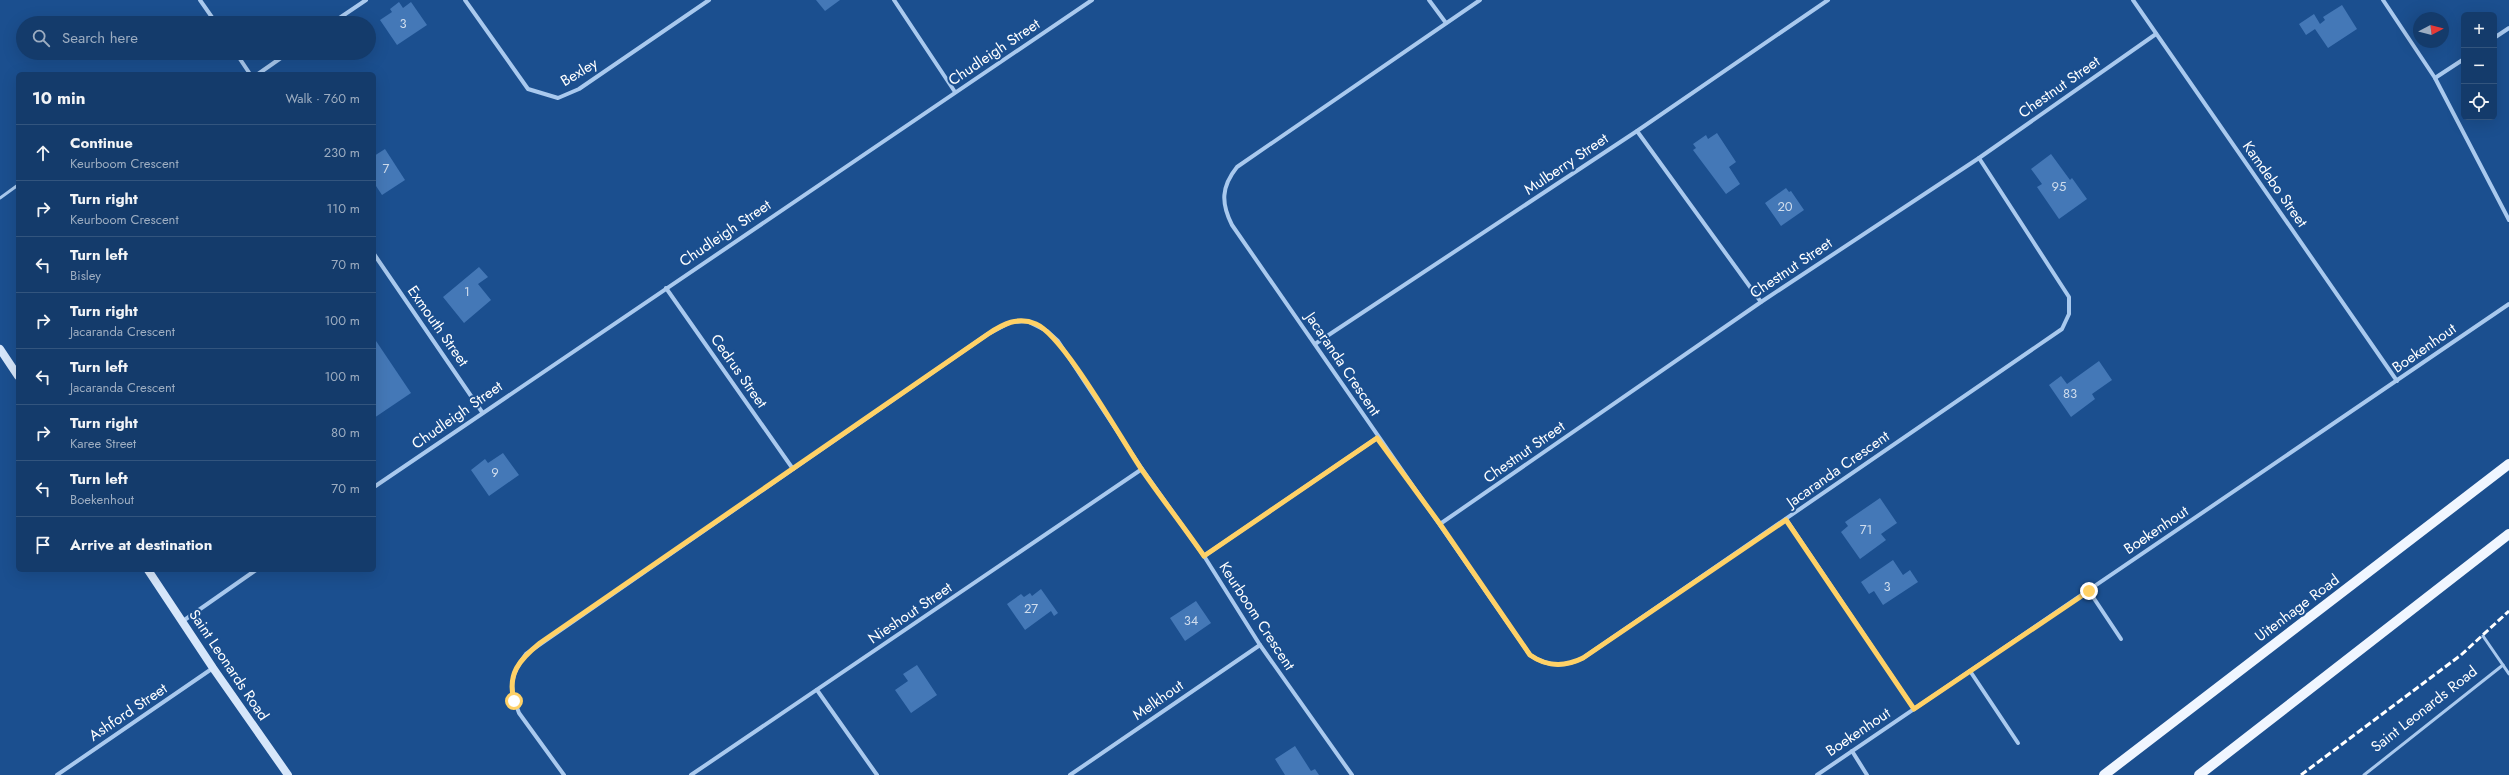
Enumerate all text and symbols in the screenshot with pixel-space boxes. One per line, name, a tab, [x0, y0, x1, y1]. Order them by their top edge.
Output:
north arrow	[2413, 12, 2449, 48]
map controls	[2461, 12, 2497, 120]
button: +	[2461, 12, 2497, 48]
street label: Chudleigh Street	[944, 13, 1045, 91]
house number: 3	[399, 14, 407, 33]
search box	[16, 16, 376, 60]
icon: search	[30, 27, 52, 49]
text: Search here	[62, 27, 138, 49]
button: −	[2461, 48, 2497, 84]
street label: Chestnut Street	[2014, 50, 2105, 123]
street label: Bexley	[556, 52, 602, 92]
button: locate	[2461, 84, 2497, 120]
text: 10 min	[32, 86, 85, 110]
text: Walk · 760 m	[286, 89, 360, 108]
street label: Mulberry Street	[1519, 127, 1613, 200]
text: Continue	[70, 132, 133, 154]
street label: Kamdebo Street	[2237, 136, 2313, 232]
icon: ahead	[32, 142, 54, 164]
text: 230 m	[324, 143, 360, 162]
text: Keurboom Crescent	[70, 154, 179, 173]
house number: 7	[383, 159, 390, 178]
house number: 95	[2052, 177, 2066, 196]
text: Turn right	[70, 188, 138, 210]
street label: Chudleigh Street	[675, 194, 776, 272]
house number: 20	[1777, 197, 1793, 216]
icon: right	[32, 198, 54, 220]
text: 110 m	[326, 199, 360, 218]
text: Keurboom Crescent	[70, 210, 179, 229]
street label: Chestnut Street	[1745, 232, 1837, 304]
text: Turn left	[70, 244, 128, 266]
icon: left	[32, 254, 54, 276]
text: 70 m	[331, 255, 360, 274]
text: Bisley	[70, 266, 101, 285]
street label: Exmouth Street	[402, 281, 474, 371]
house number: 1	[464, 282, 470, 301]
text: Turn right	[70, 300, 138, 322]
street label: Jacaranda Crescent	[1299, 306, 1386, 421]
icon: right	[32, 310, 54, 332]
text: 100 m	[325, 311, 360, 330]
street label: Boekenhout	[2387, 318, 2461, 378]
text: Jacaranda Crescent	[70, 322, 175, 341]
street label: Cedrus Street	[705, 330, 773, 413]
text: Turn left	[70, 356, 128, 378]
icon: left	[32, 366, 54, 388]
text: 100 m	[325, 367, 360, 386]
street label: Chudleigh Street	[407, 375, 507, 455]
text: Jacaranda Crescent	[70, 378, 175, 397]
house number: 83	[2063, 384, 2077, 403]
text: Turn right	[70, 412, 138, 434]
street label: Chestnut Street	[1479, 415, 1570, 488]
icon: right	[32, 422, 54, 444]
text: 80 m	[331, 423, 360, 442]
street label: Jacaranda Crescent	[1780, 425, 1894, 514]
text: Karee Street	[70, 434, 136, 453]
house number: 9	[491, 463, 499, 482]
text: Turn left	[70, 468, 128, 490]
icon: left	[32, 478, 54, 500]
text: 70 m	[331, 479, 360, 498]
text: Boekenhout	[70, 490, 134, 509]
street label: Boekenhout	[2119, 500, 2193, 560]
house number: 71	[1860, 520, 1872, 539]
icon: arrive	[32, 534, 54, 556]
text: Arrive at destination	[70, 534, 212, 556]
street label: Keurboom Crescent	[1214, 557, 1301, 675]
street label: Uitenhage Road	[2250, 569, 2344, 647]
street label: Nieshout Street	[864, 577, 957, 649]
house number: 3	[1883, 577, 1891, 596]
route end	[2080, 582, 2098, 600]
house number: 27	[1024, 599, 1038, 618]
street label: Saint Leonards Road	[184, 605, 274, 725]
house number: 34	[1184, 611, 1199, 630]
street label: Saint Leonards Road	[2366, 660, 2482, 758]
street label: Melkhout	[1128, 674, 1188, 725]
street label: Ashford Street	[84, 677, 172, 746]
route start	[505, 692, 523, 710]
street label: Boekenhout	[1821, 702, 1895, 762]

